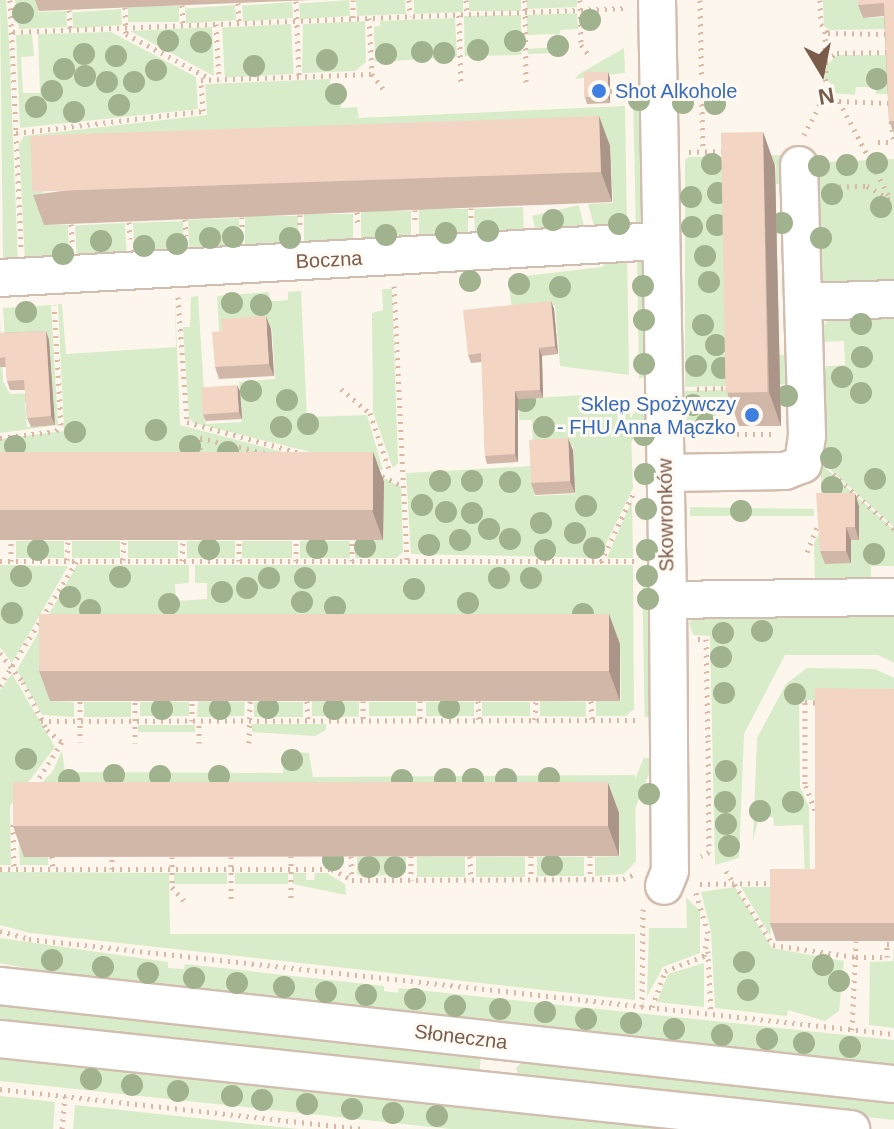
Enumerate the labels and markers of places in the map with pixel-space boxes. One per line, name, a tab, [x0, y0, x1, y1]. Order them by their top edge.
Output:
place label: Shot Alkohole	[615, 79, 738, 103]
marker: Shot Alkohole	[590, 82, 608, 100]
place label: Sklep Spożywczy - FHU Anna Mączko	[556, 392, 736, 439]
marker: Sklep Spożywczy - FHU Anna Mączko	[743, 406, 761, 424]

